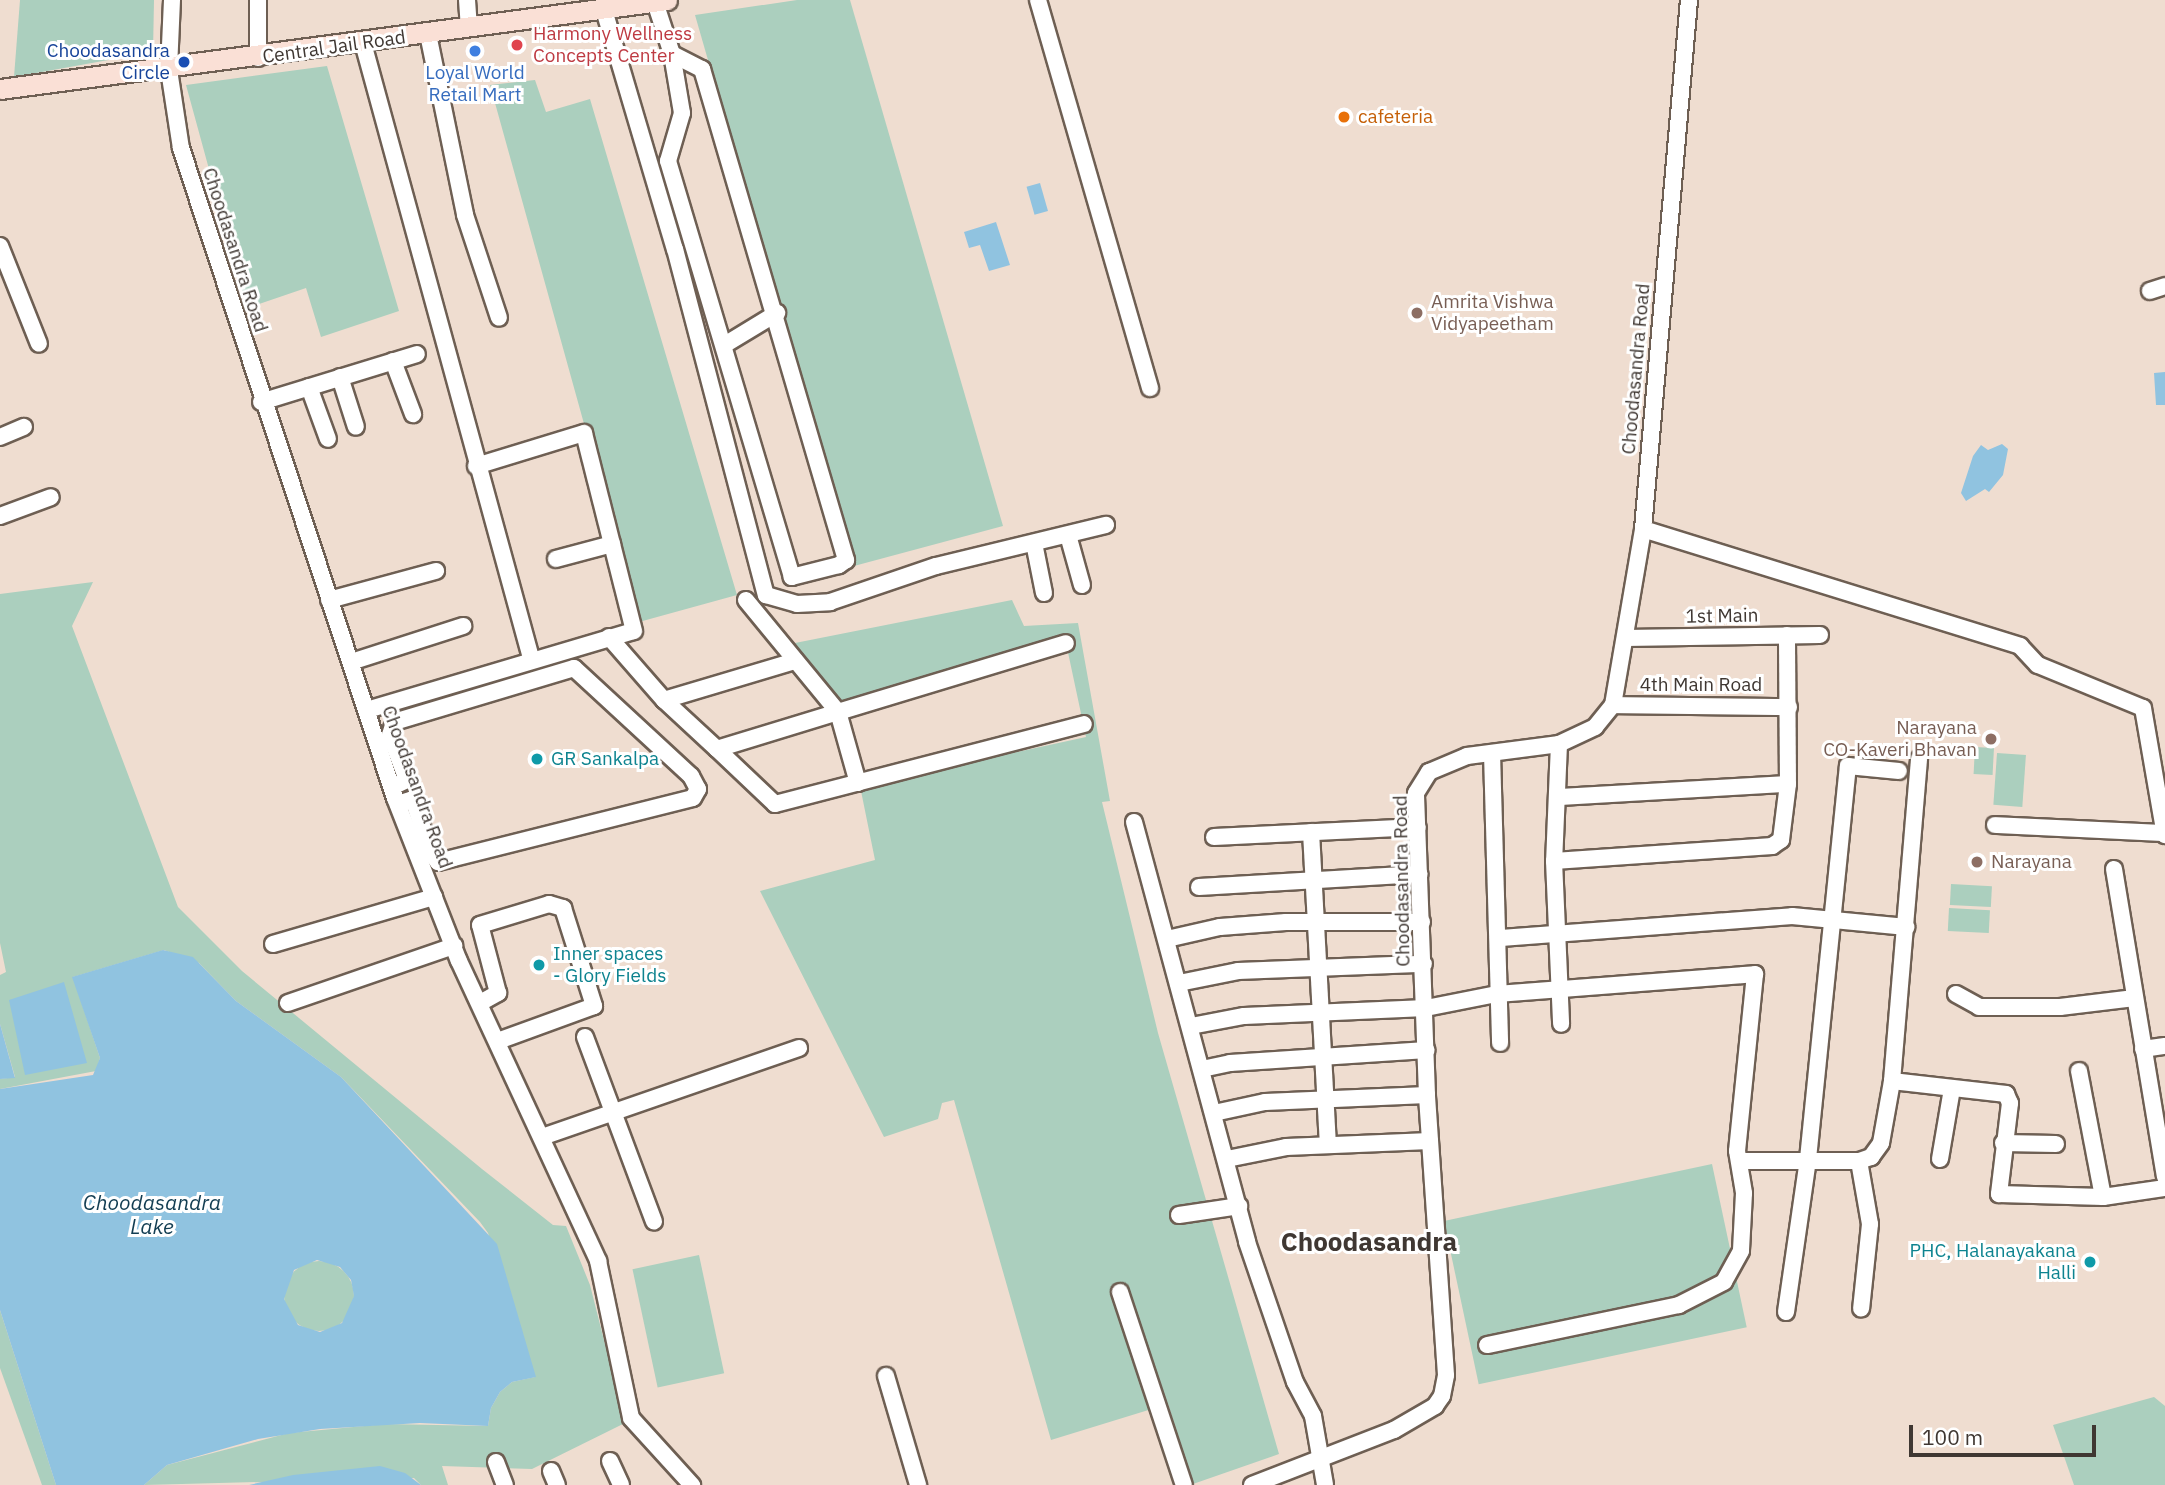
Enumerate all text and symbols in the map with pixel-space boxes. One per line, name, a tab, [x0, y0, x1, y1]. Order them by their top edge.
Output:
place label: Harmony Wellness Concepts Center	[533, 23, 692, 67]
street label: Central Jail Road	[261, 26, 407, 68]
marker: Harmony Wellness Concepts Center	[507, 35, 527, 55]
place label: Choodasandra Circle	[47, 40, 170, 84]
marker: Loyal World Retail Mart	[467, 43, 483, 59]
marker: Choodasandra Circle	[176, 54, 192, 70]
place label: Loyal World Retail Mart	[425, 62, 525, 106]
place label: cafeteria	[1358, 106, 1433, 128]
marker: cafeteria	[1336, 109, 1352, 125]
street label: Choodasandra Road	[198, 165, 272, 335]
street label: Choodasandra Road	[1617, 283, 1655, 455]
place label: Amrita Vishwa Vidyapeetham	[1431, 291, 1554, 335]
marker: Amrita Vishwa Vidyapeetham	[1409, 305, 1425, 321]
street label: 1st Main	[1685, 604, 1759, 628]
street label: 4th Main Road	[1640, 674, 1762, 696]
street label: Choodasandra Road	[377, 703, 457, 871]
place label: Narayana CO-Kaveri Bhavan	[1823, 717, 1977, 761]
marker: Narayana CO-Kaveri Bhavan	[1983, 731, 1999, 747]
place label: GR Sankalpa	[551, 748, 659, 770]
marker: GR Sankalpa	[529, 751, 545, 767]
street label: Choodasandra Road	[1389, 795, 1415, 967]
place label: Narayana	[1991, 851, 2072, 873]
marker: Narayana	[1969, 854, 1985, 870]
place label: Inner spaces - Glory Fields	[553, 943, 666, 987]
marker: Inner spaces - Glory Fields	[531, 957, 547, 973]
water label: Choodasandra Lake	[83, 1189, 221, 1239]
district label: Choodasandra	[1281, 1226, 1457, 1258]
place label: PHC, Halanayakana Halli	[1910, 1240, 2076, 1284]
marker: PHC, Halanayakana Halli	[2082, 1254, 2098, 1270]
scale bar	[1913, 1412, 2100, 1456]
text: 100 m	[1922, 1423, 1983, 1451]

